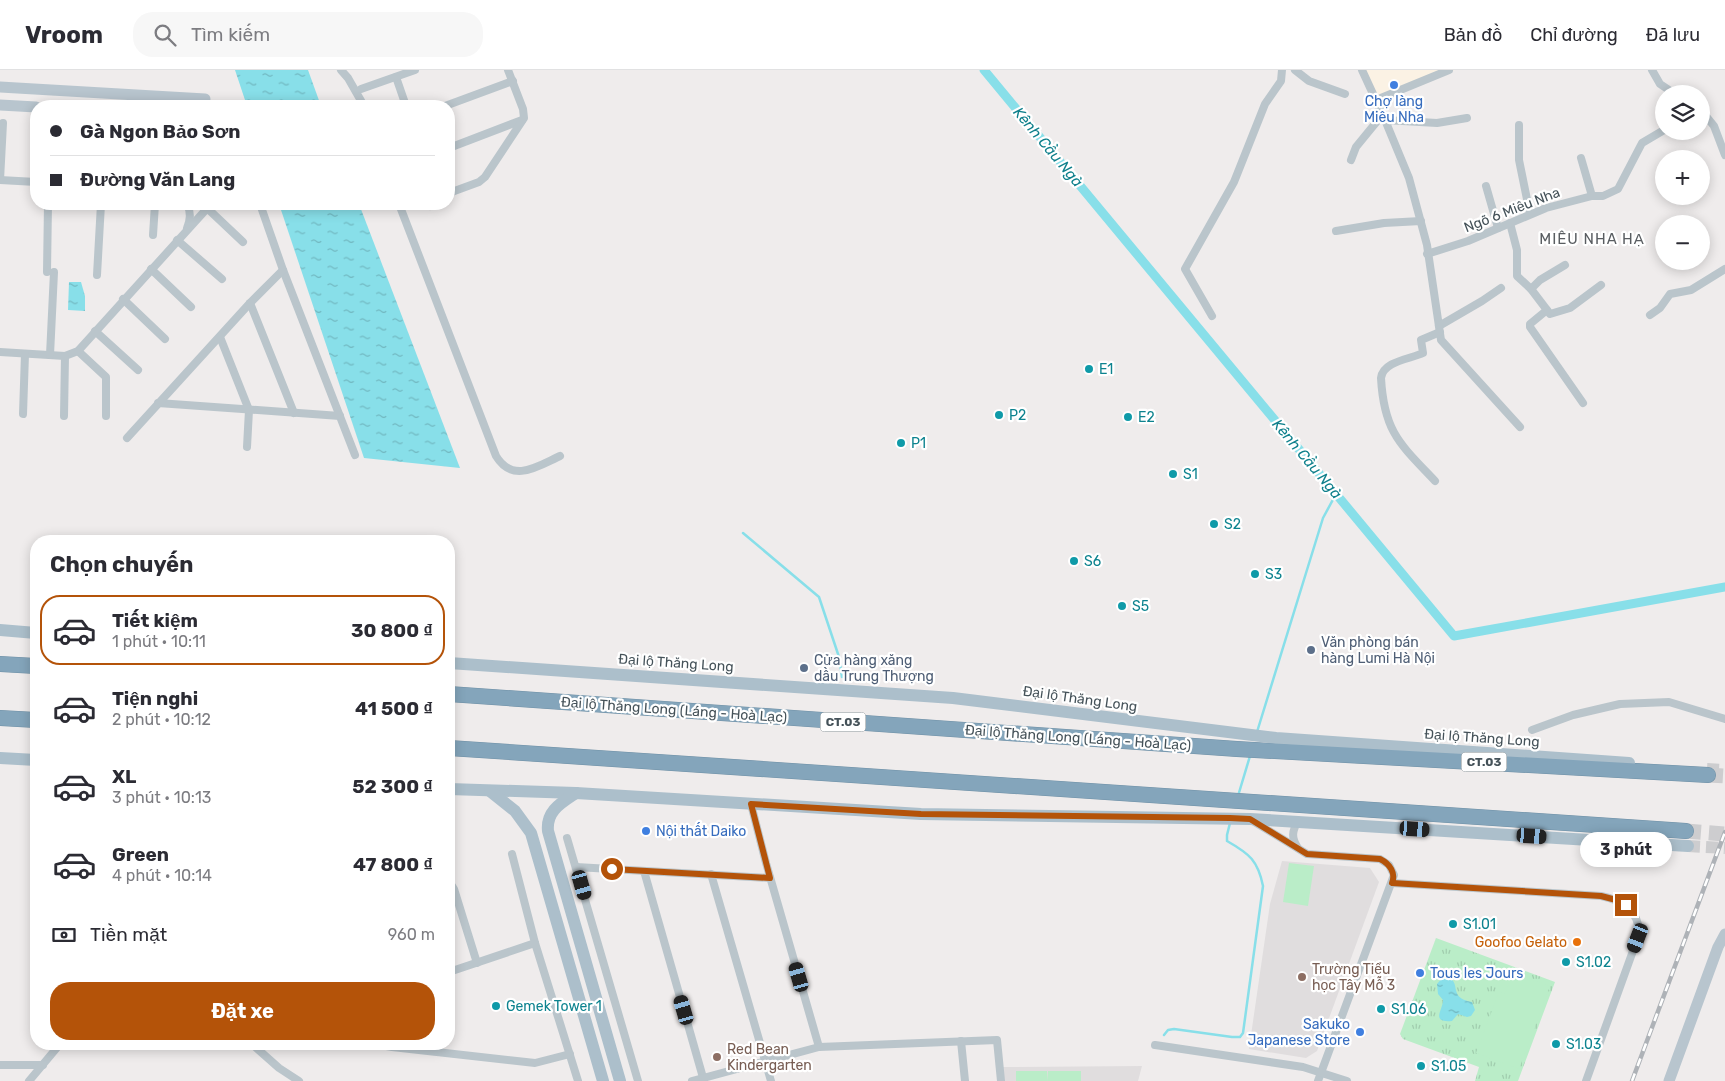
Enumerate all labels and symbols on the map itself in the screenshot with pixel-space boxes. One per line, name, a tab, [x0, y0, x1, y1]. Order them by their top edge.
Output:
marker: Chợ làng Miêu Nha	[1388, 79, 1400, 91]
place label: Chợ làng Miêu Nha	[1364, 93, 1424, 126]
water label: Kênh Cầu Ngà	[1009, 103, 1087, 191]
street label: Ngõ 6 Miêu Nha	[1462, 184, 1562, 236]
district label: MIÊU NHA HẠ	[1539, 230, 1645, 248]
place label: E1	[1099, 361, 1113, 378]
marker: E1	[1083, 363, 1095, 375]
place label: P2	[1009, 407, 1026, 424]
marker: P2	[993, 409, 1005, 421]
place label: E2	[1138, 409, 1155, 426]
marker: E2	[1122, 411, 1134, 423]
water label: Kênh Cầu Ngà	[1268, 415, 1346, 503]
place label: P1	[911, 435, 926, 452]
marker: P1	[895, 437, 907, 449]
place label: S1	[1183, 466, 1198, 483]
marker: S1	[1167, 468, 1179, 480]
place label: S2	[1224, 516, 1241, 533]
marker: S2	[1208, 518, 1220, 530]
place label: S6	[1084, 553, 1101, 570]
marker: S6	[1068, 555, 1080, 567]
place label: S3	[1265, 566, 1282, 583]
marker: S3	[1249, 568, 1261, 580]
place label: S5	[1132, 598, 1149, 615]
marker: S5	[1116, 600, 1128, 612]
place label: Văn phòng bán hàng Lumi Hà Nội	[1321, 634, 1435, 667]
marker: Văn phòng bán hàng Lumi Hà Nội	[1305, 644, 1317, 656]
street label: Đại lộ Thăng Long	[618, 650, 734, 676]
place label: Cửa hàng xăng dầu Trung Thượng	[814, 652, 934, 685]
marker: Cửa hàng xăng dầu Trung Thượng	[798, 662, 810, 674]
street label: Đại lộ Thăng Long	[1022, 683, 1138, 715]
street label: Đại lộ Thăng Long (Láng - Hoà Lạc)	[560, 694, 788, 726]
road number: CT.03	[820, 712, 866, 732]
street label: Đại lộ Thăng Long (Láng - Hoà Lạc)	[964, 722, 1192, 754]
street label: Đại lộ Thăng Long	[1424, 725, 1540, 751]
road number: CT.03	[1462, 752, 1506, 772]
car	[1399, 820, 1430, 838]
place label: Nội thất Daiko	[656, 822, 746, 840]
marker: Nội thất Daiko	[640, 825, 652, 837]
car	[1516, 827, 1547, 845]
callout: 3 phút	[1580, 832, 1672, 868]
route start	[601, 858, 623, 880]
car	[570, 869, 593, 901]
route end	[1615, 894, 1637, 916]
place label: S1.01	[1463, 916, 1496, 933]
marker: S1.01	[1447, 918, 1459, 930]
car	[1625, 921, 1650, 955]
place label: Goofoo Gelato	[1475, 934, 1567, 951]
marker: Goofoo Gelato	[1571, 936, 1583, 948]
place label: S1.02	[1576, 954, 1611, 971]
marker: S1.02	[1560, 956, 1572, 968]
car	[787, 961, 810, 993]
place label: Trường Tiểu học Tây Mỗ 3	[1312, 961, 1395, 994]
place label: Tous les Jours	[1430, 965, 1523, 982]
marker: Tous les Jours	[1414, 967, 1426, 979]
marker: Trường Tiểu học Tây Mỗ 3	[1296, 971, 1308, 983]
car	[672, 994, 695, 1026]
place label: Gemek Tower 1	[506, 998, 602, 1015]
marker: Gemek Tower 1	[490, 1000, 502, 1012]
place label: S1.06	[1391, 1001, 1426, 1018]
marker: S1.06	[1375, 1003, 1387, 1015]
place label: Sakuko Japanese Store	[1247, 1016, 1350, 1049]
marker: Sakuko Japanese Store	[1354, 1026, 1366, 1038]
place label: S1.03	[1566, 1036, 1601, 1053]
marker: S1.03	[1550, 1038, 1562, 1050]
place label: Red Bean Kindergarten	[727, 1041, 812, 1074]
marker: Red Bean Kindergarten	[711, 1051, 723, 1063]
place label: S1.05	[1431, 1058, 1466, 1075]
marker: S1.05	[1415, 1060, 1427, 1072]

